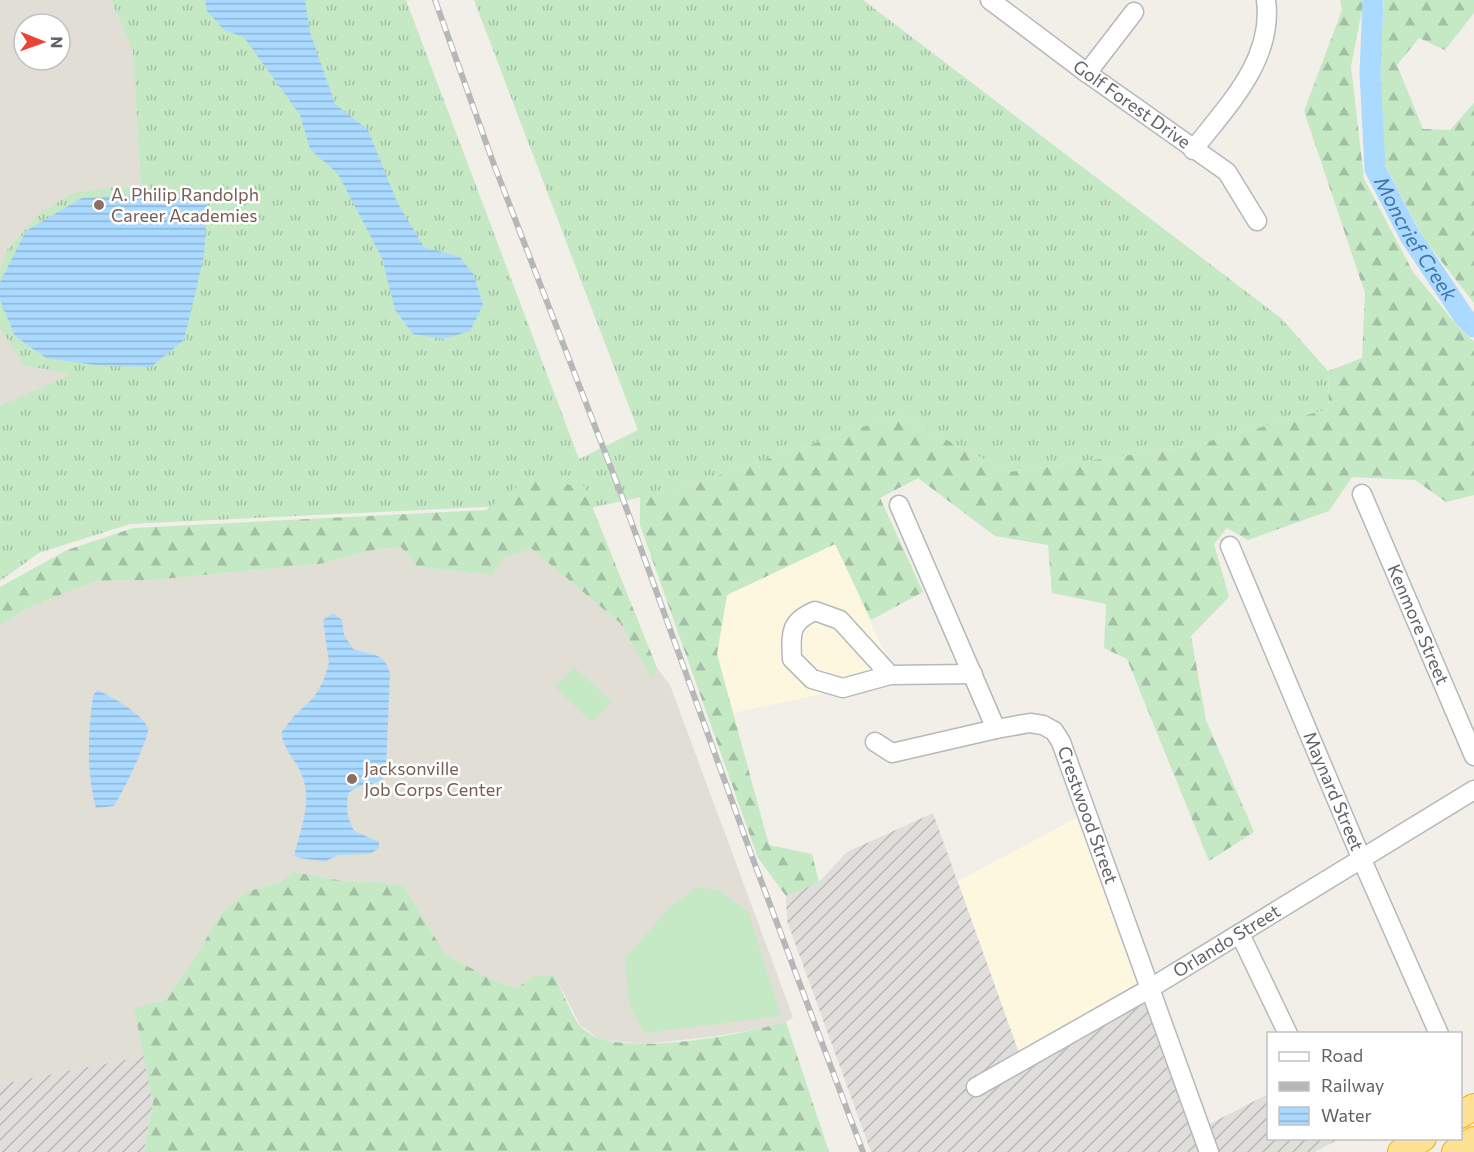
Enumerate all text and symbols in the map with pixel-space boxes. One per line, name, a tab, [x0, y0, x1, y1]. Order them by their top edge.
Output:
north arrow	[12, 12, 72, 72]
text: N	[48, 36, 67, 48]
street label: Golf Forest Drive	[1069, 55, 1195, 153]
water label: Moncrief Creek	[1370, 172, 1463, 306]
place label: A. Philip Randolph Career Academies	[111, 183, 259, 226]
marker: A. Philip Randolph Career Academies	[92, 198, 106, 212]
street label: Kenmore Street	[1383, 561, 1454, 688]
street label: Maynard Street	[1299, 728, 1369, 854]
street label: Crestwood Street	[1053, 743, 1123, 887]
place label: Jacksonville Job Corps Center	[364, 757, 503, 800]
marker: Jacksonville Job Corps Center	[345, 772, 359, 786]
street label: Orlando Street	[1169, 899, 1284, 982]
legend	[1267, 1032, 1462, 1140]
text: Road	[1321, 1044, 1363, 1066]
text: Railway	[1321, 1074, 1384, 1096]
text: Water	[1321, 1104, 1372, 1126]

